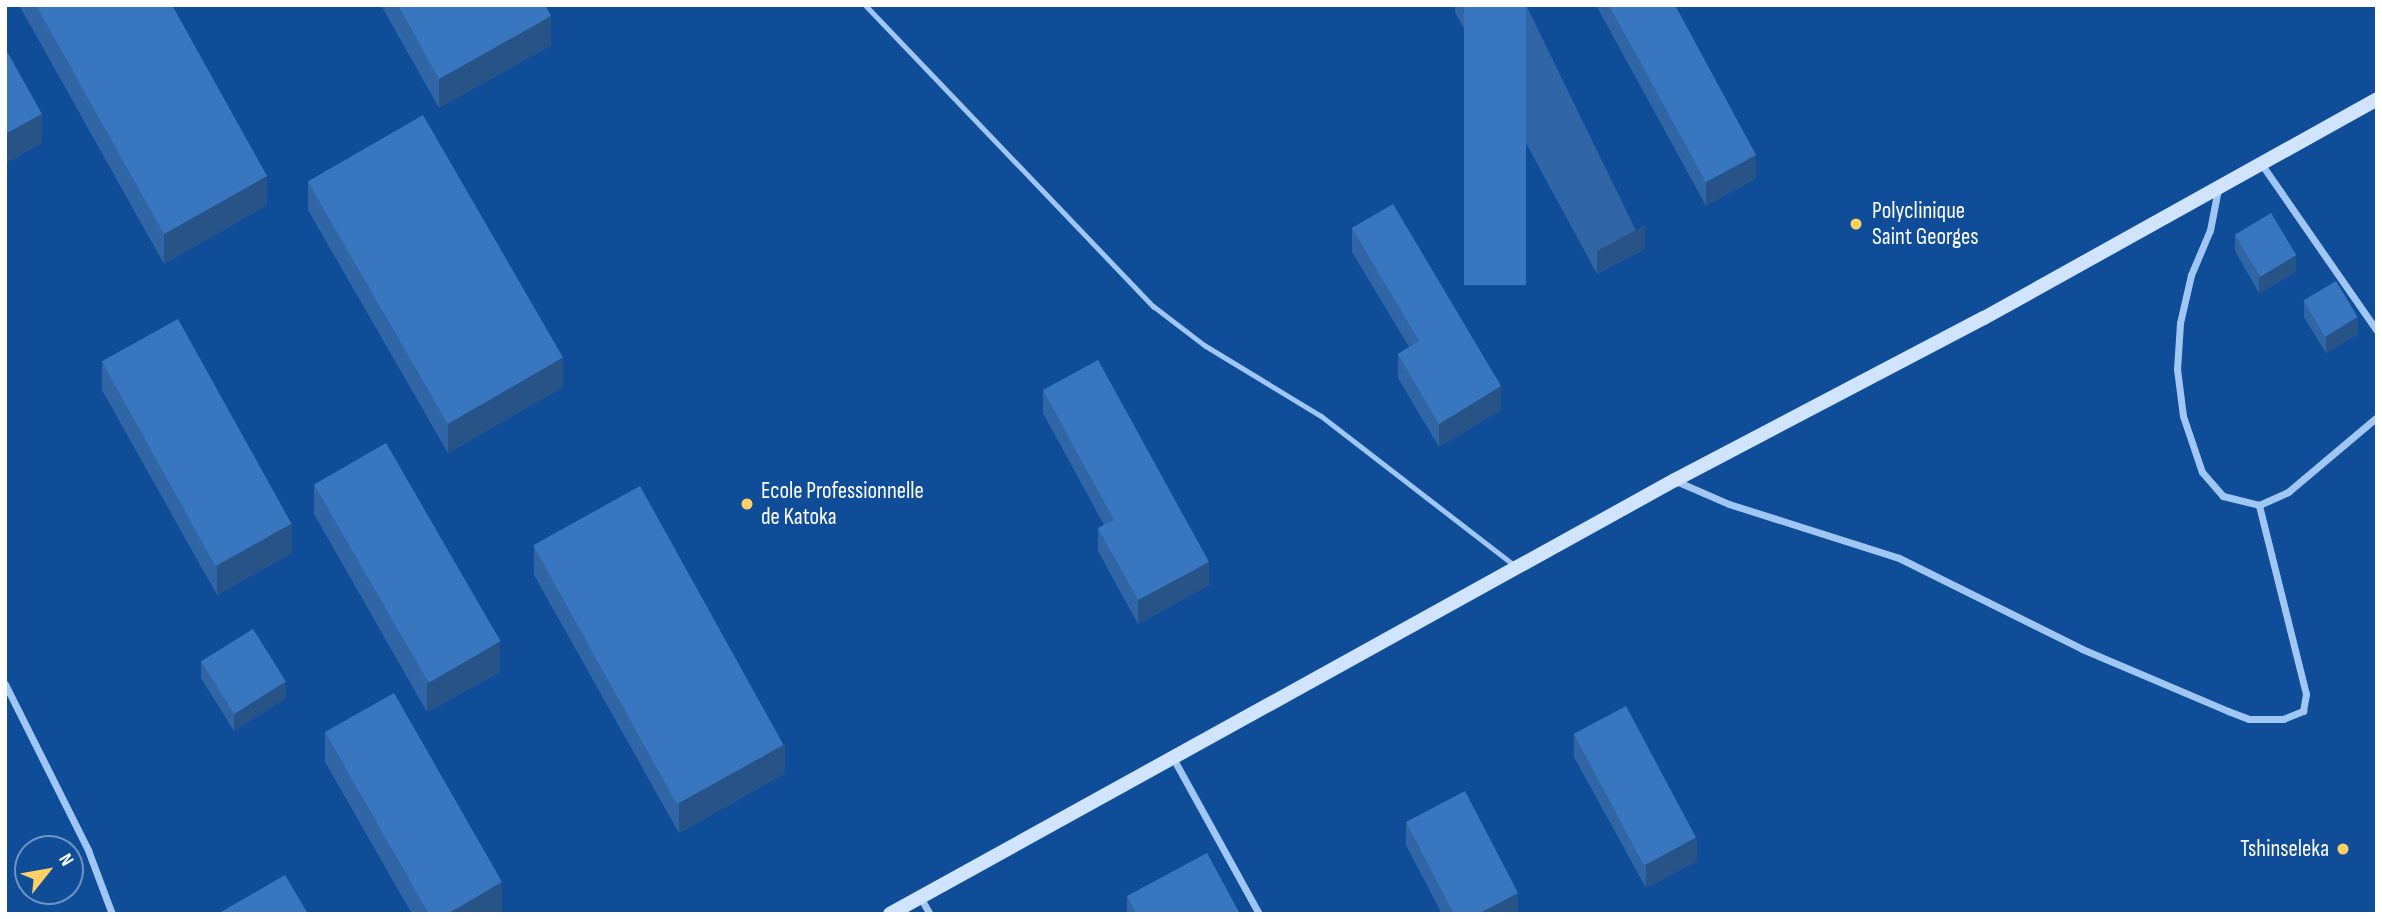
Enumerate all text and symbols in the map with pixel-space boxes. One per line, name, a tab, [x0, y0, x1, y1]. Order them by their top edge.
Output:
place label: Polyclinique Saint Georges	[1872, 197, 1979, 251]
marker: Polyclinique Saint Georges	[1846, 214, 1866, 234]
place label: Ecole Professionnelle de Katoka	[761, 477, 924, 531]
marker: Ecole Professionnelle de Katoka	[739, 496, 755, 512]
north arrow	[14, 835, 84, 905]
place label: Tshinseleka	[2240, 835, 2329, 863]
marker: Tshinseleka	[2335, 841, 2351, 857]
text: N	[53, 850, 78, 870]

